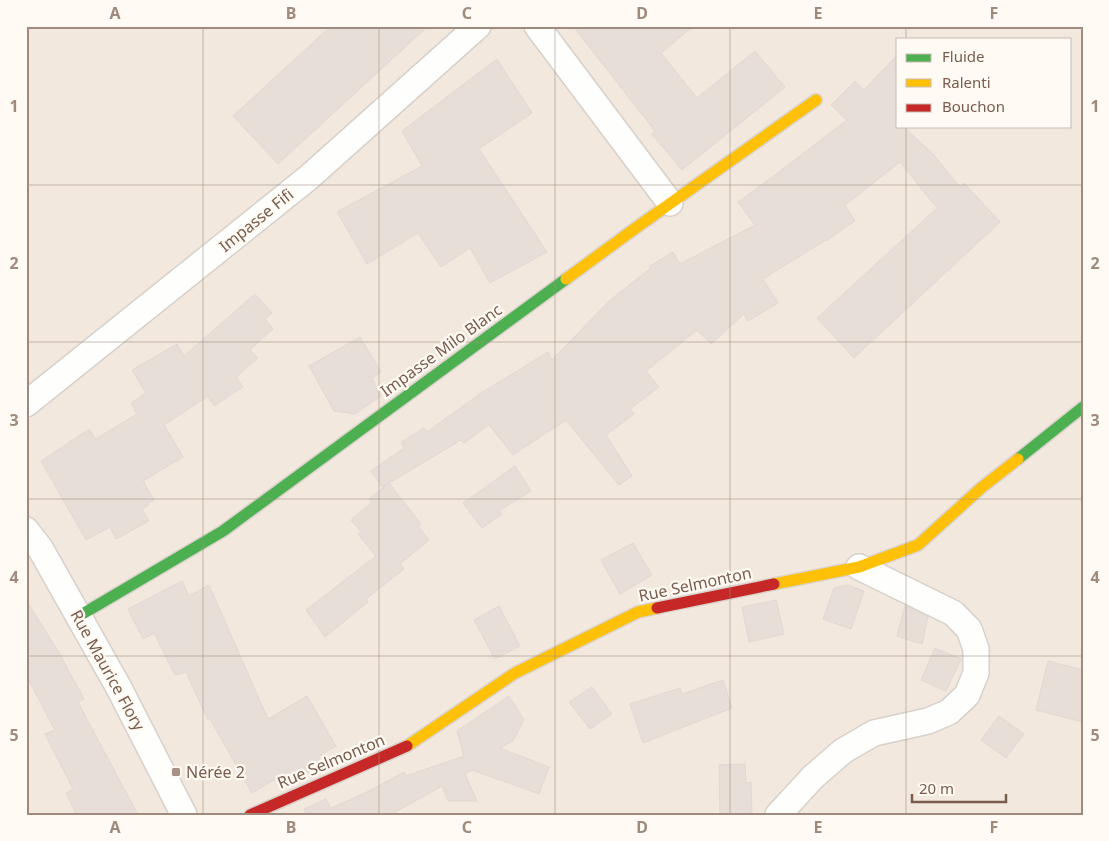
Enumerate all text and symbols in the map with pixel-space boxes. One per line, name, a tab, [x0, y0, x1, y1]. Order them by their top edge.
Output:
text: A	[109, 2, 121, 24]
text: B	[286, 2, 296, 24]
text: C	[462, 2, 472, 24]
text: D	[636, 2, 648, 24]
text: E	[814, 2, 823, 24]
text: F	[990, 2, 998, 24]
legend	[896, 38, 1072, 128]
text: Fluide	[942, 46, 984, 66]
text: Ralenti	[942, 72, 991, 92]
text: 1	[9, 95, 19, 117]
text: 1	[1090, 95, 1100, 117]
text: Bouchon	[942, 96, 1005, 116]
street label: Impasse Fifi	[214, 183, 298, 257]
text: 2	[9, 252, 19, 274]
text: 2	[1090, 252, 1100, 274]
street label: Impasse Milo Blanc	[376, 298, 507, 402]
text: 3	[9, 409, 19, 431]
text: 3	[1090, 409, 1100, 431]
street label: Rue Selmonton	[637, 561, 753, 607]
text: 4	[9, 566, 19, 588]
text: 4	[1090, 566, 1100, 588]
street label: Rue Maurice Flory	[66, 606, 151, 735]
text: 5	[9, 724, 19, 746]
text: 5	[1090, 724, 1100, 746]
street label: Rue Selmonton	[274, 728, 388, 794]
place label: Nérée 2	[186, 761, 245, 783]
marker: Nérée 2	[170, 766, 182, 778]
scale bar	[912, 771, 1005, 803]
text: 20 m	[919, 778, 954, 798]
text: A	[109, 816, 121, 838]
text: B	[286, 816, 296, 838]
text: C	[462, 816, 472, 838]
text: D	[636, 816, 648, 838]
text: E	[814, 816, 823, 838]
text: F	[990, 816, 998, 838]

